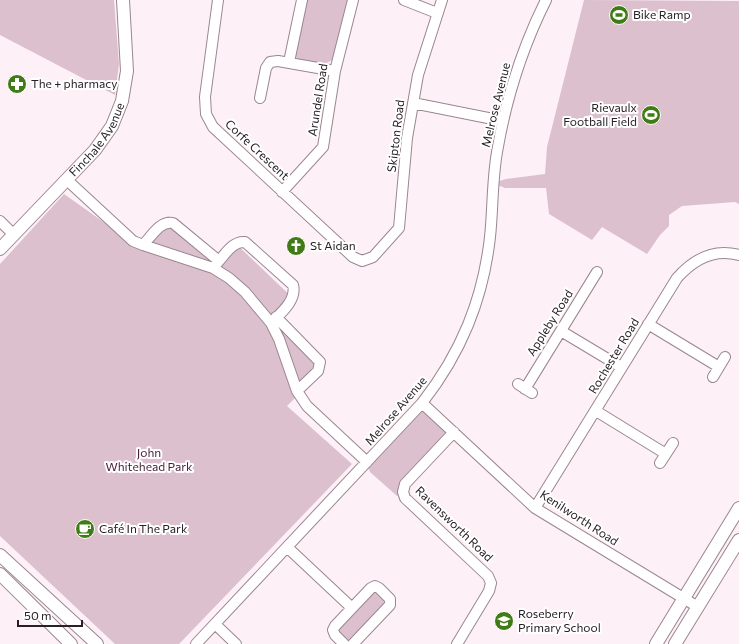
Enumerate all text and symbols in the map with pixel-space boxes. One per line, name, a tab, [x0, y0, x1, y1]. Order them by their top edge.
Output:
sports icon: Bike Ramp	[608, 4, 630, 26]
place label: Bike Ramp	[633, 7, 691, 21]
street label: Melrose Avenue	[478, 61, 512, 148]
street label: Arundel Road	[304, 62, 330, 137]
pharmacy icon: The + pharmacy	[6, 73, 28, 95]
place label: The + pharmacy	[31, 76, 118, 90]
street label: Skipton Road	[384, 99, 406, 173]
place label: Rievaulx Football Field	[563, 100, 638, 128]
street label: Finchale Avenue	[66, 101, 127, 179]
sports icon: Rievaulx Football Field	[640, 104, 662, 126]
street label: Corfe Crescent	[223, 116, 292, 182]
church icon: St Aidan	[285, 235, 307, 257]
place label: St Aidan	[310, 238, 356, 252]
street label: Appleby Road	[523, 287, 575, 358]
street label: Rochester Road	[585, 315, 641, 396]
street label: Melrose Avenue	[362, 373, 429, 448]
park label: John Whitehead Park	[105, 445, 193, 473]
street label: Ravensworth Road	[413, 483, 496, 564]
street label: Kenilworth Road	[538, 487, 621, 548]
cafe icon: Café In The Park	[74, 518, 96, 540]
place label: Café In The Park	[99, 521, 188, 535]
scale bar	[18, 602, 82, 628]
place label: Roseberry Primary School	[518, 606, 601, 634]
text: 50 m	[24, 608, 52, 622]
school or university icon: Roseberry Primary School	[493, 610, 515, 632]

